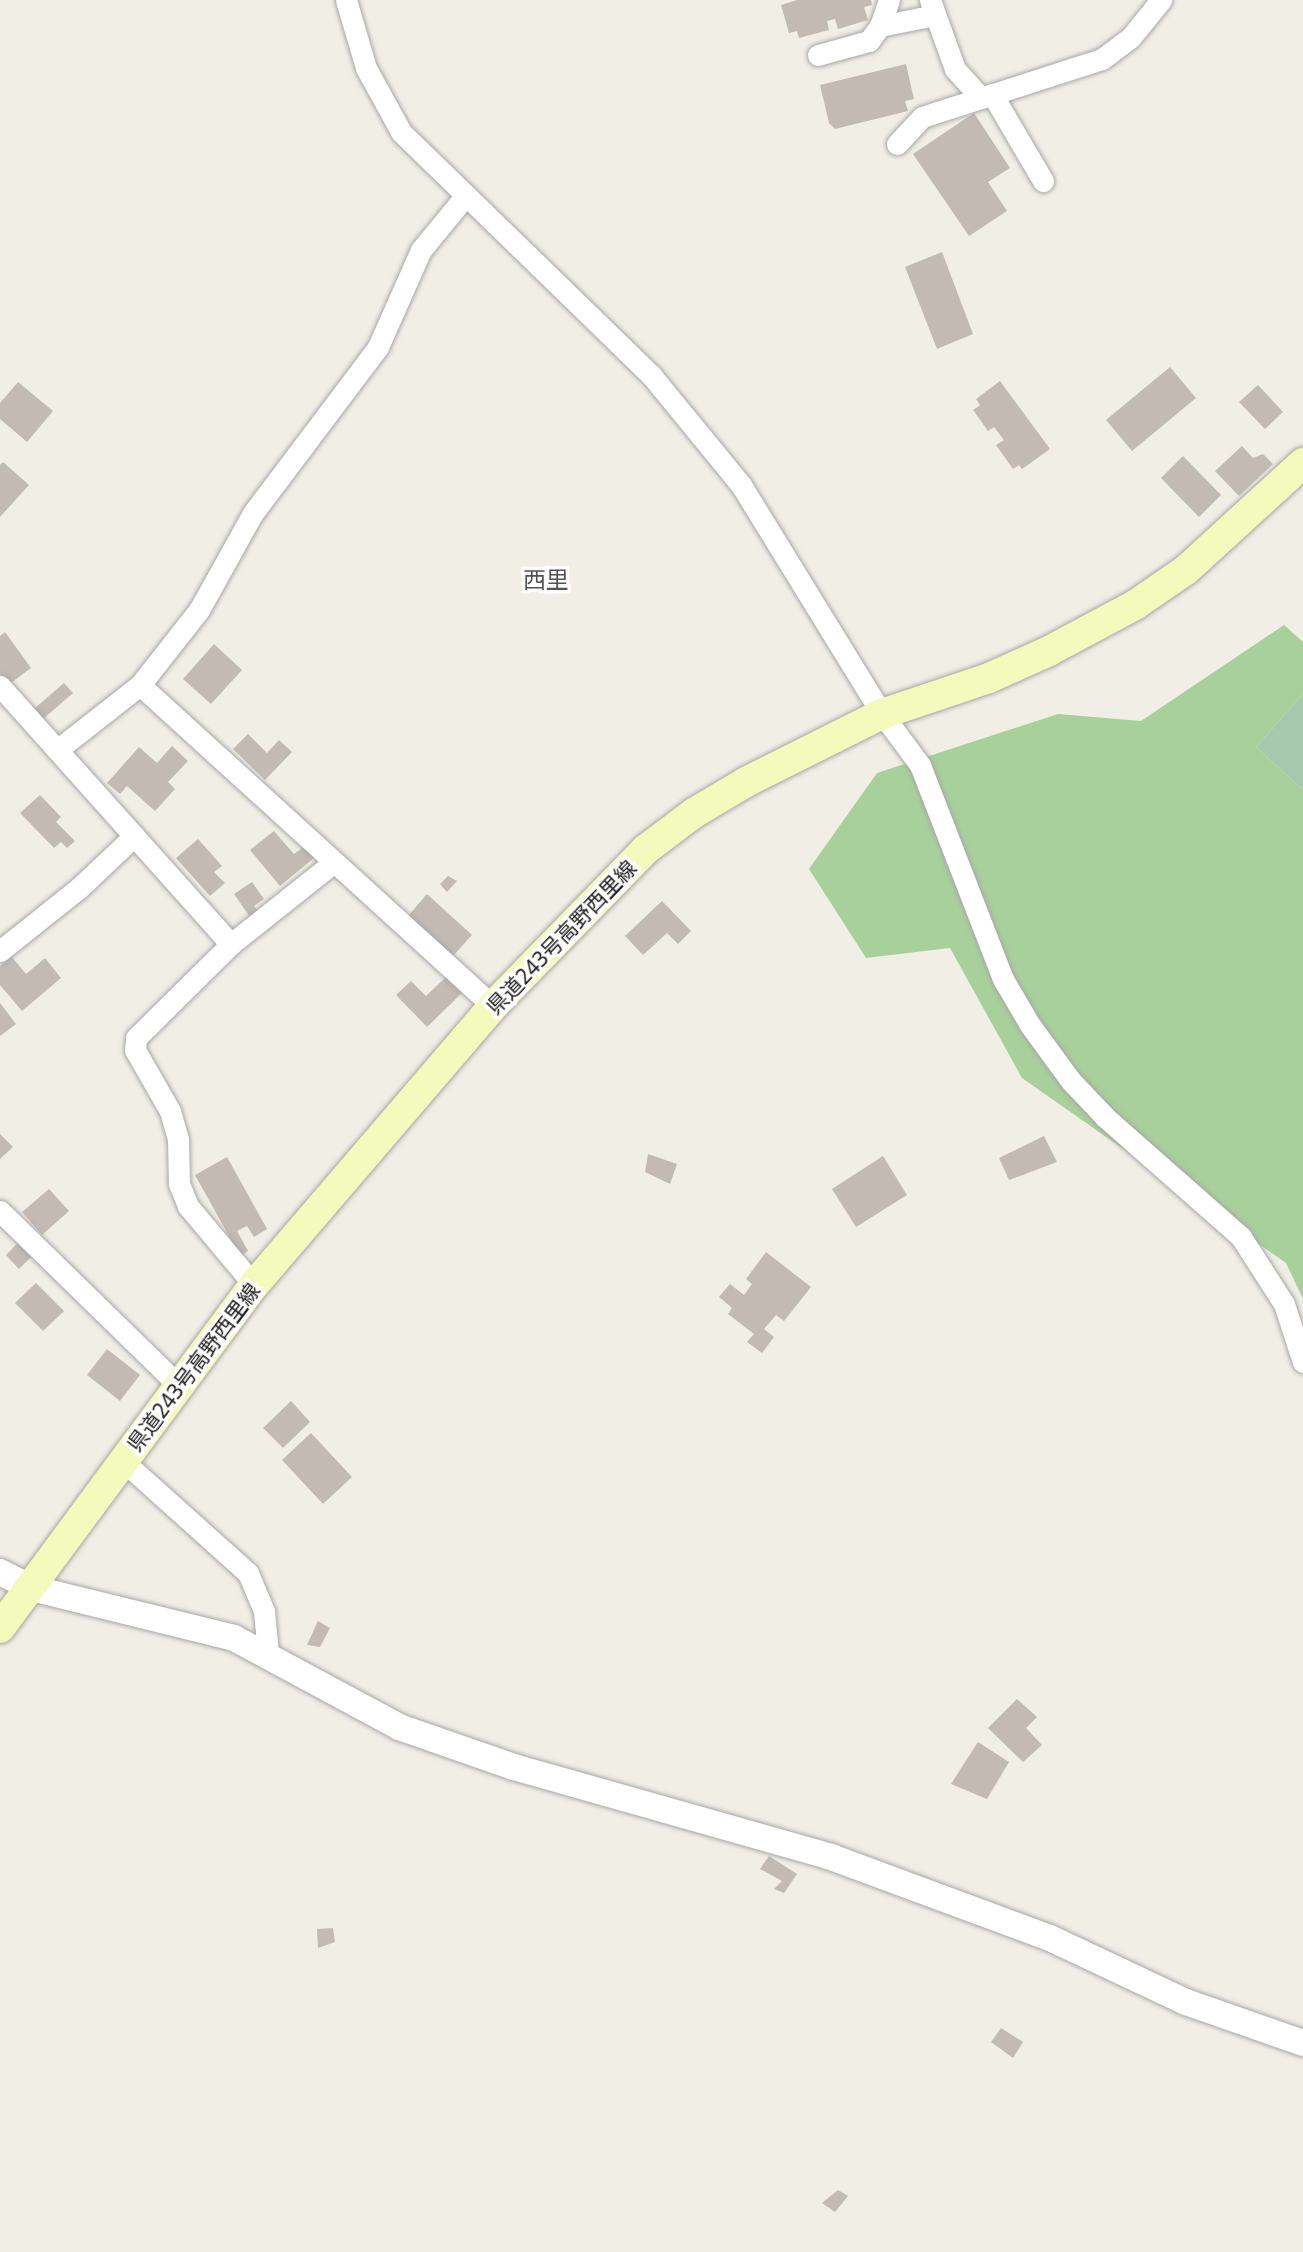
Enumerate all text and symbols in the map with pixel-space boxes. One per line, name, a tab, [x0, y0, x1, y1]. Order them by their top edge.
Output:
district label: 西里	[523, 565, 569, 593]
street label: 県道243号高野西里線	[481, 855, 641, 1019]
street label: 県道243号高野西里線	[122, 1278, 264, 1456]

